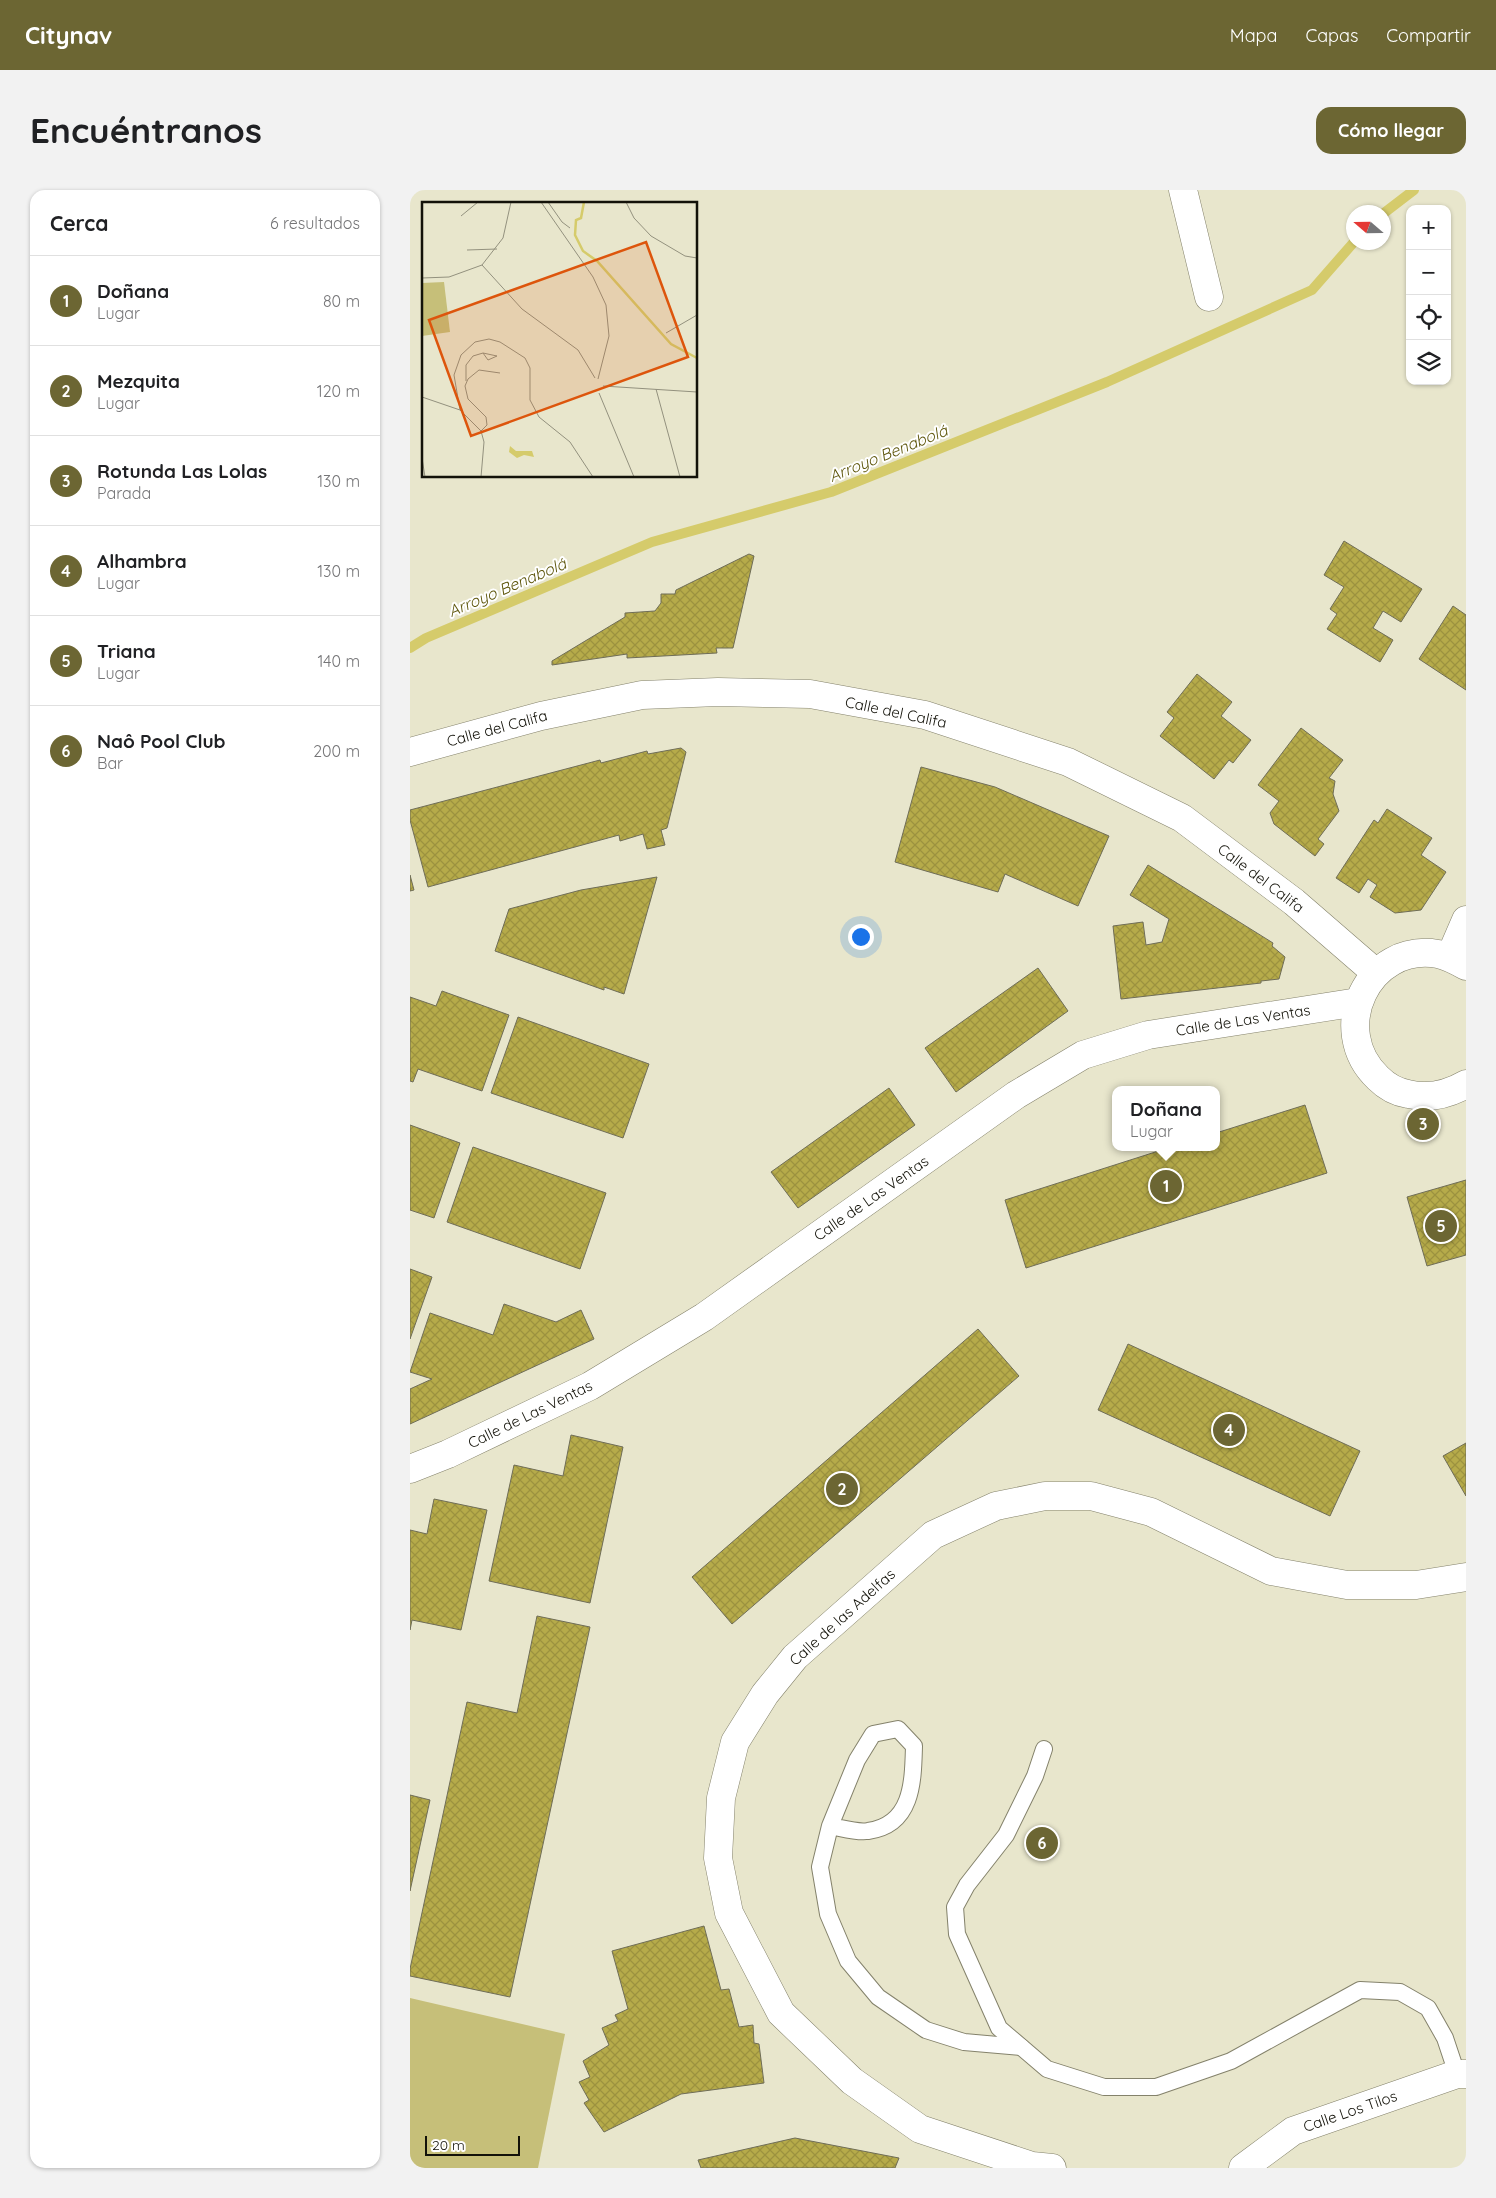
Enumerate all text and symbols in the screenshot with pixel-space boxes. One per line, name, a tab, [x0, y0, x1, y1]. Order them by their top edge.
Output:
text: Citynav	[25, 20, 112, 50]
text: Mapa	[1230, 24, 1277, 47]
text: Capas	[1305, 24, 1358, 47]
text: Compartir	[1386, 24, 1471, 47]
button: Cómo llegar	[1316, 107, 1466, 154]
text: Encuéntranos	[30, 108, 262, 152]
inset map	[422, 202, 698, 478]
north arrow	[1346, 205, 1391, 250]
map controls	[1406, 205, 1451, 385]
button: +	[1406, 205, 1451, 250]
text: Cerca	[50, 210, 108, 236]
text: 6 resultados	[270, 213, 360, 233]
button: −	[1406, 250, 1451, 295]
text: Doñana	[97, 279, 169, 303]
text: 1	[63, 291, 69, 311]
text: 80 m	[323, 291, 360, 311]
button: locate	[1406, 295, 1451, 340]
text: Lugar	[97, 303, 140, 323]
button: layers	[1406, 340, 1451, 385]
text: Mezquita	[97, 369, 180, 393]
text: 2	[61, 381, 71, 401]
text: 120 m	[317, 381, 360, 401]
text: Lugar	[97, 393, 140, 413]
water label: Arroyo Benabolá	[826, 420, 951, 486]
text: Rotunda Las Lolas	[97, 459, 267, 483]
text: 3	[62, 471, 70, 491]
text: 130 m	[317, 471, 360, 491]
text: Parada	[97, 483, 151, 503]
text: Alhambra	[97, 549, 187, 573]
water label: Arroyo Benabolá	[445, 553, 570, 621]
text: 4	[61, 561, 71, 581]
text: 130 m	[317, 561, 360, 581]
text: Lugar	[97, 573, 140, 593]
text: Triana	[97, 639, 156, 663]
text: 5	[61, 651, 71, 671]
text: 140 m	[317, 651, 360, 671]
text: Lugar	[97, 663, 140, 683]
street label: Calle del Califa	[843, 692, 949, 732]
street label: Calle del Califa	[445, 705, 549, 751]
text: Naô Pool Club	[97, 729, 226, 753]
text: 6	[62, 741, 70, 761]
text: 200 m	[313, 741, 360, 761]
text: Bar	[97, 753, 123, 773]
street label: Calle del Califa	[1214, 839, 1308, 917]
your location	[848, 924, 874, 950]
street label: Calle de Las Ventas	[1174, 1000, 1312, 1040]
popup	[1112, 1086, 1220, 1151]
text: Doñana	[1130, 1097, 1202, 1121]
pin: 3	[1407, 1105, 1439, 1143]
text: Lugar	[1130, 1121, 1173, 1141]
street label: Calle de Las Ventas	[810, 1151, 932, 1245]
pin: 1	[1150, 1167, 1182, 1205]
pin: 5	[1425, 1207, 1457, 1245]
street label: Calle de Las Ventas	[465, 1376, 595, 1452]
pin: 4	[1213, 1411, 1245, 1449]
pin: 2	[826, 1470, 858, 1508]
street label: Calle de las Adelfas	[785, 1565, 899, 1669]
pin: 6	[1026, 1824, 1058, 1862]
street label: Calle Los Tilos	[1301, 2086, 1399, 2136]
scale bar	[425, 2133, 520, 2156]
text: 20 m	[432, 2136, 465, 2154]

